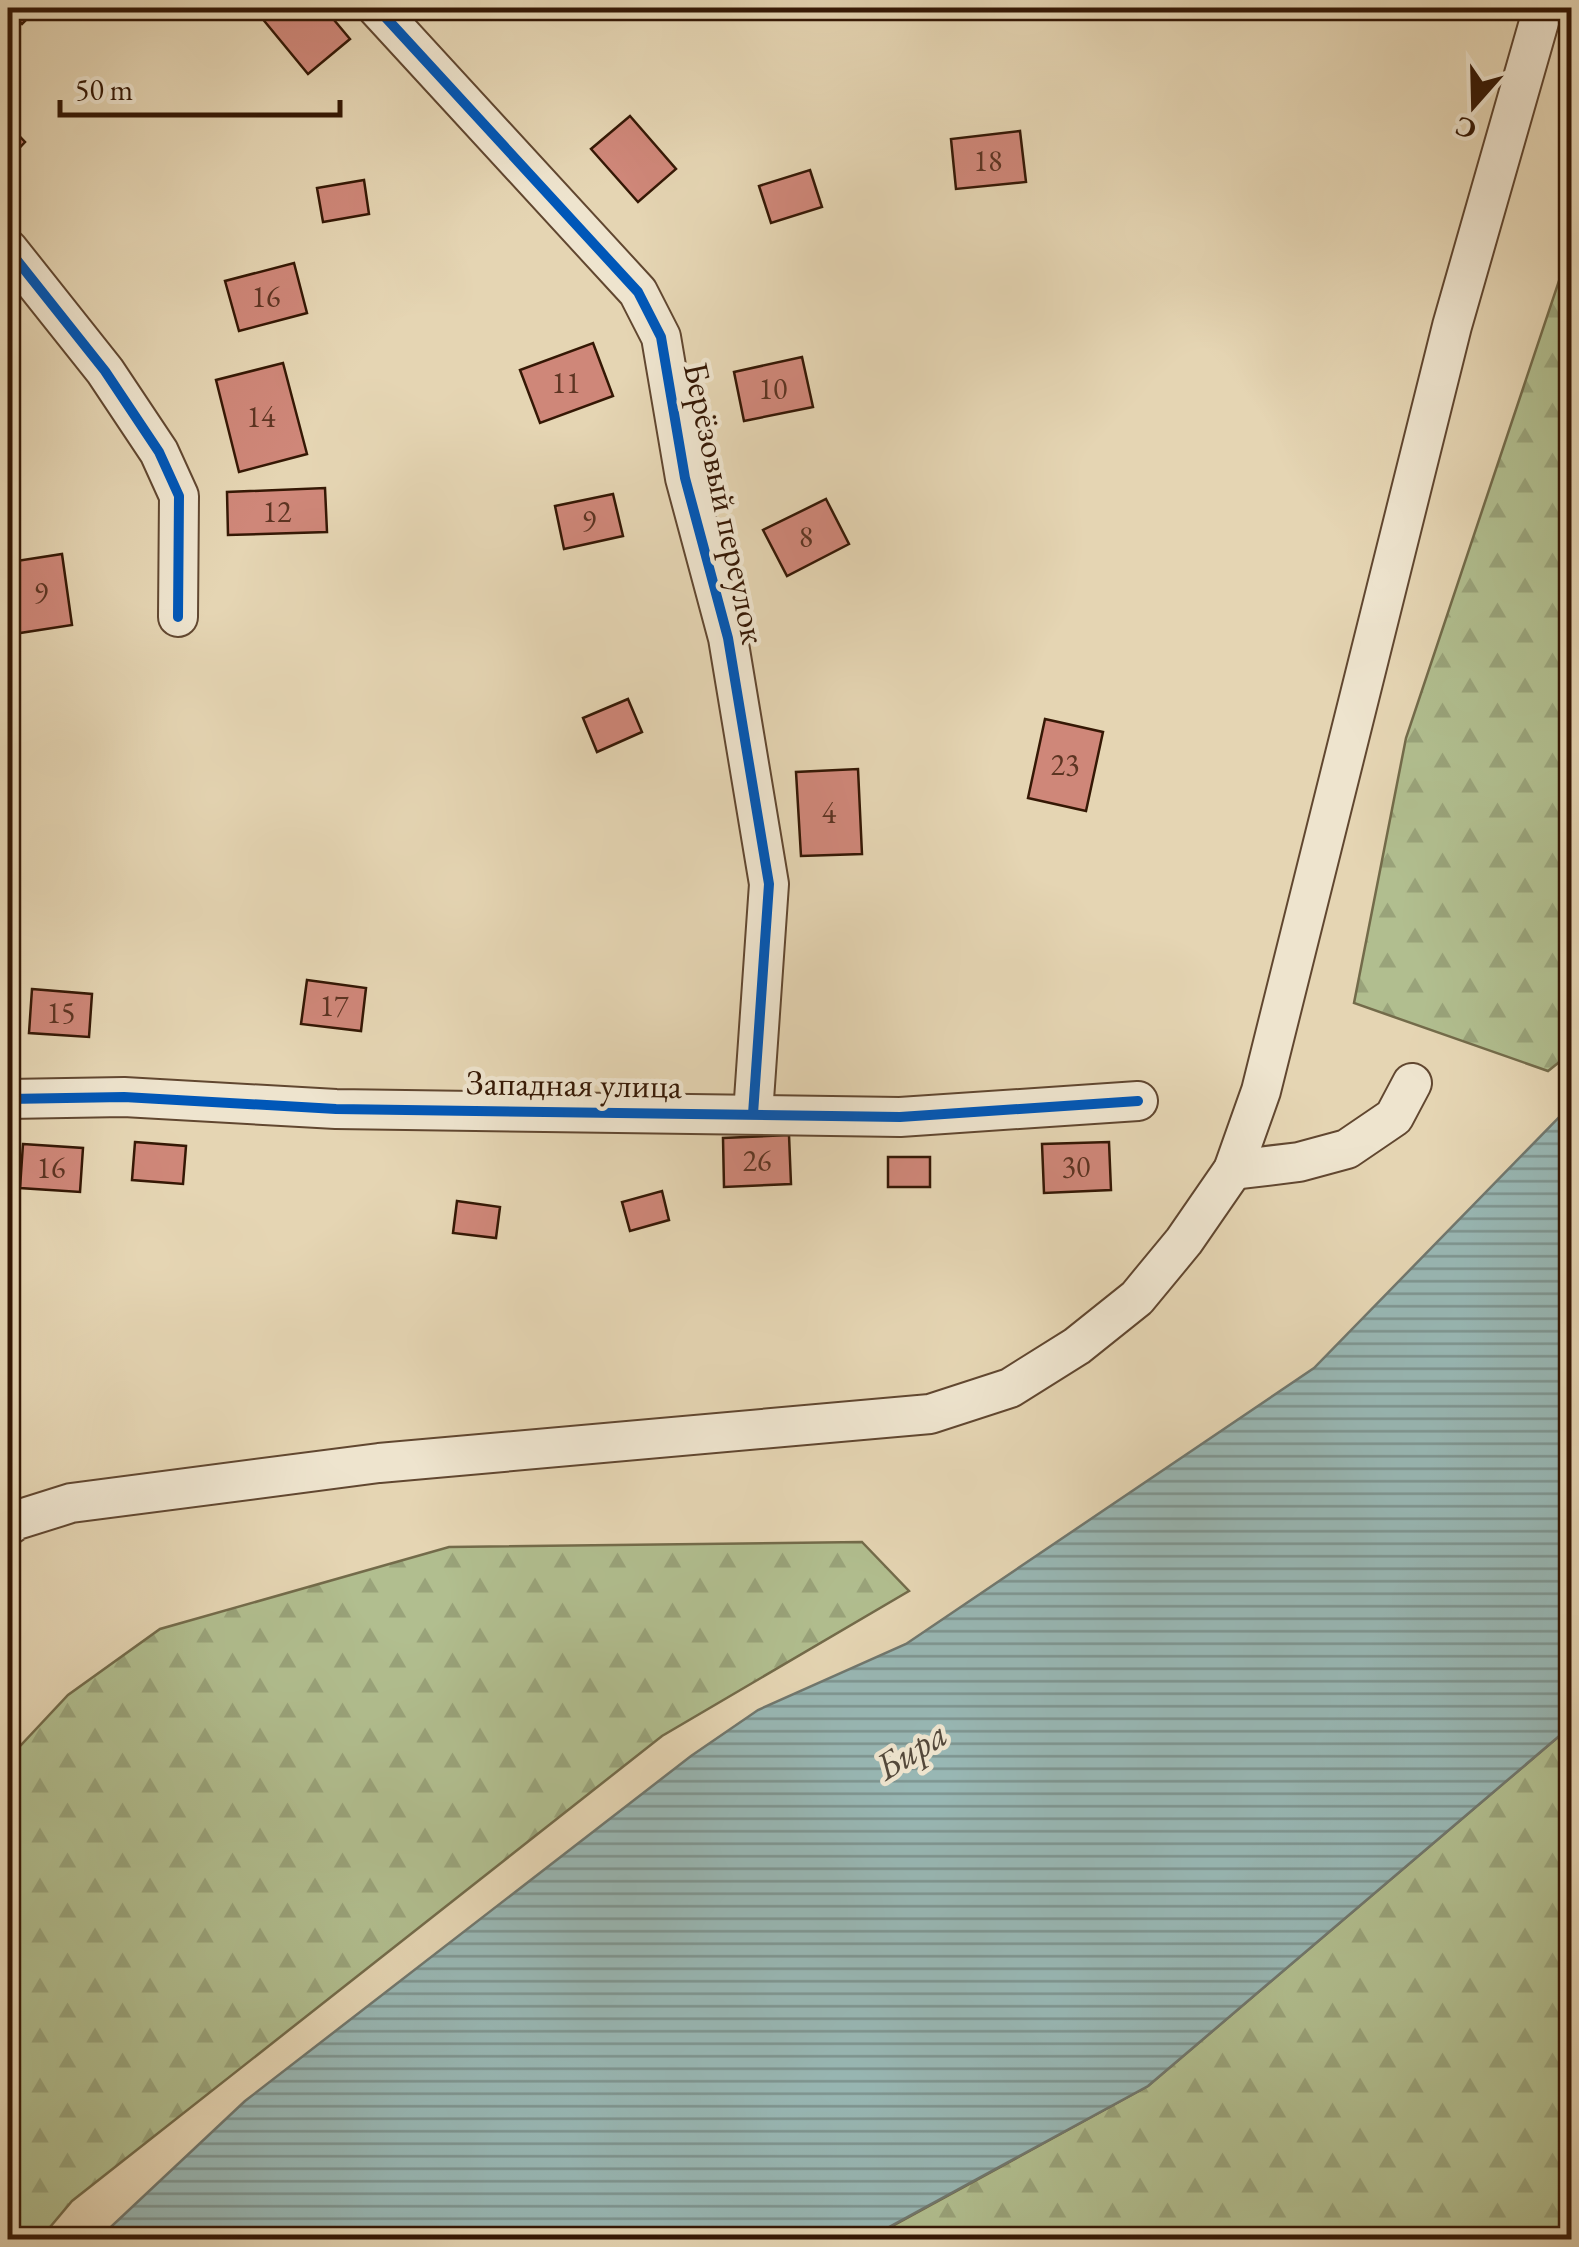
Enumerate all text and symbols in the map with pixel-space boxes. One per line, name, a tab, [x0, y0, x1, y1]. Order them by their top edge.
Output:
scale bar	[60, 55, 340, 117]
north arrow	[1424, 55, 1524, 155]
text: 50 m	[75, 70, 133, 109]
text: С	[1450, 108, 1481, 149]
house number: 18	[974, 141, 1002, 180]
house number: 16	[252, 277, 280, 316]
street label: Берёзовый переулок	[673, 358, 777, 648]
house number: 11	[552, 363, 580, 402]
house number: 10	[759, 369, 787, 408]
house number: 14	[247, 397, 276, 436]
house number: 12	[263, 492, 292, 531]
house number: 9	[582, 501, 596, 540]
house number: 8	[799, 517, 813, 556]
house number: 9	[34, 573, 48, 612]
house number: 23	[1051, 745, 1079, 784]
house number: 4	[822, 793, 837, 832]
house number: 17	[320, 986, 349, 1025]
house number: 15	[47, 993, 75, 1032]
street label: Западная улица	[466, 1059, 682, 1109]
house number: 26	[743, 1141, 771, 1180]
house number: 30	[1062, 1147, 1090, 1186]
house number: 16	[37, 1148, 65, 1187]
water label: Бира	[865, 1709, 956, 1791]

